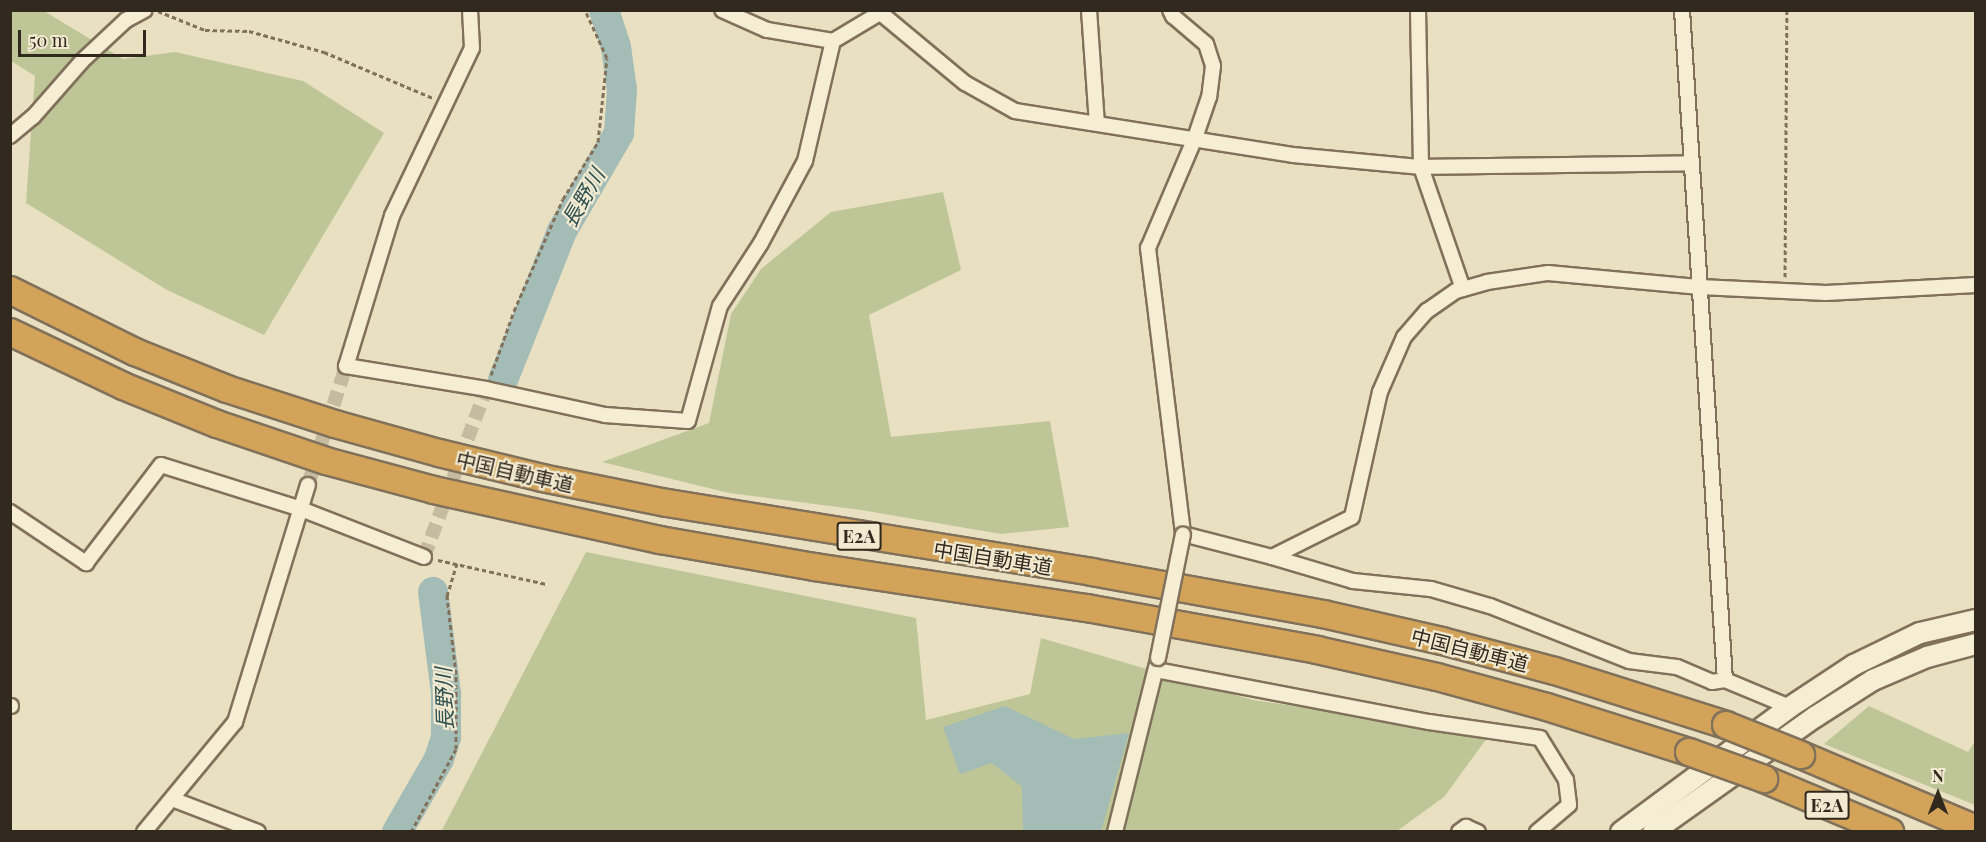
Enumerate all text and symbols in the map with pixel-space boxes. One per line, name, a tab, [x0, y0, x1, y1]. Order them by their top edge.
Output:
scale bar	[21, 18, 148, 56]
text: 50 m	[29, 28, 68, 52]
water label: 長野川	[555, 163, 609, 231]
street label: 中国自動車道	[454, 446, 576, 496]
road number: E2A	[836, 521, 882, 551]
street label: 中国自動車道	[932, 536, 1054, 578]
street label: 中国自動車道	[1409, 623, 1531, 675]
water label: 長野川	[429, 667, 457, 731]
north arrow	[1908, 764, 1968, 824]
text: N	[1932, 765, 1944, 786]
road number: E2A	[1804, 790, 1850, 820]

